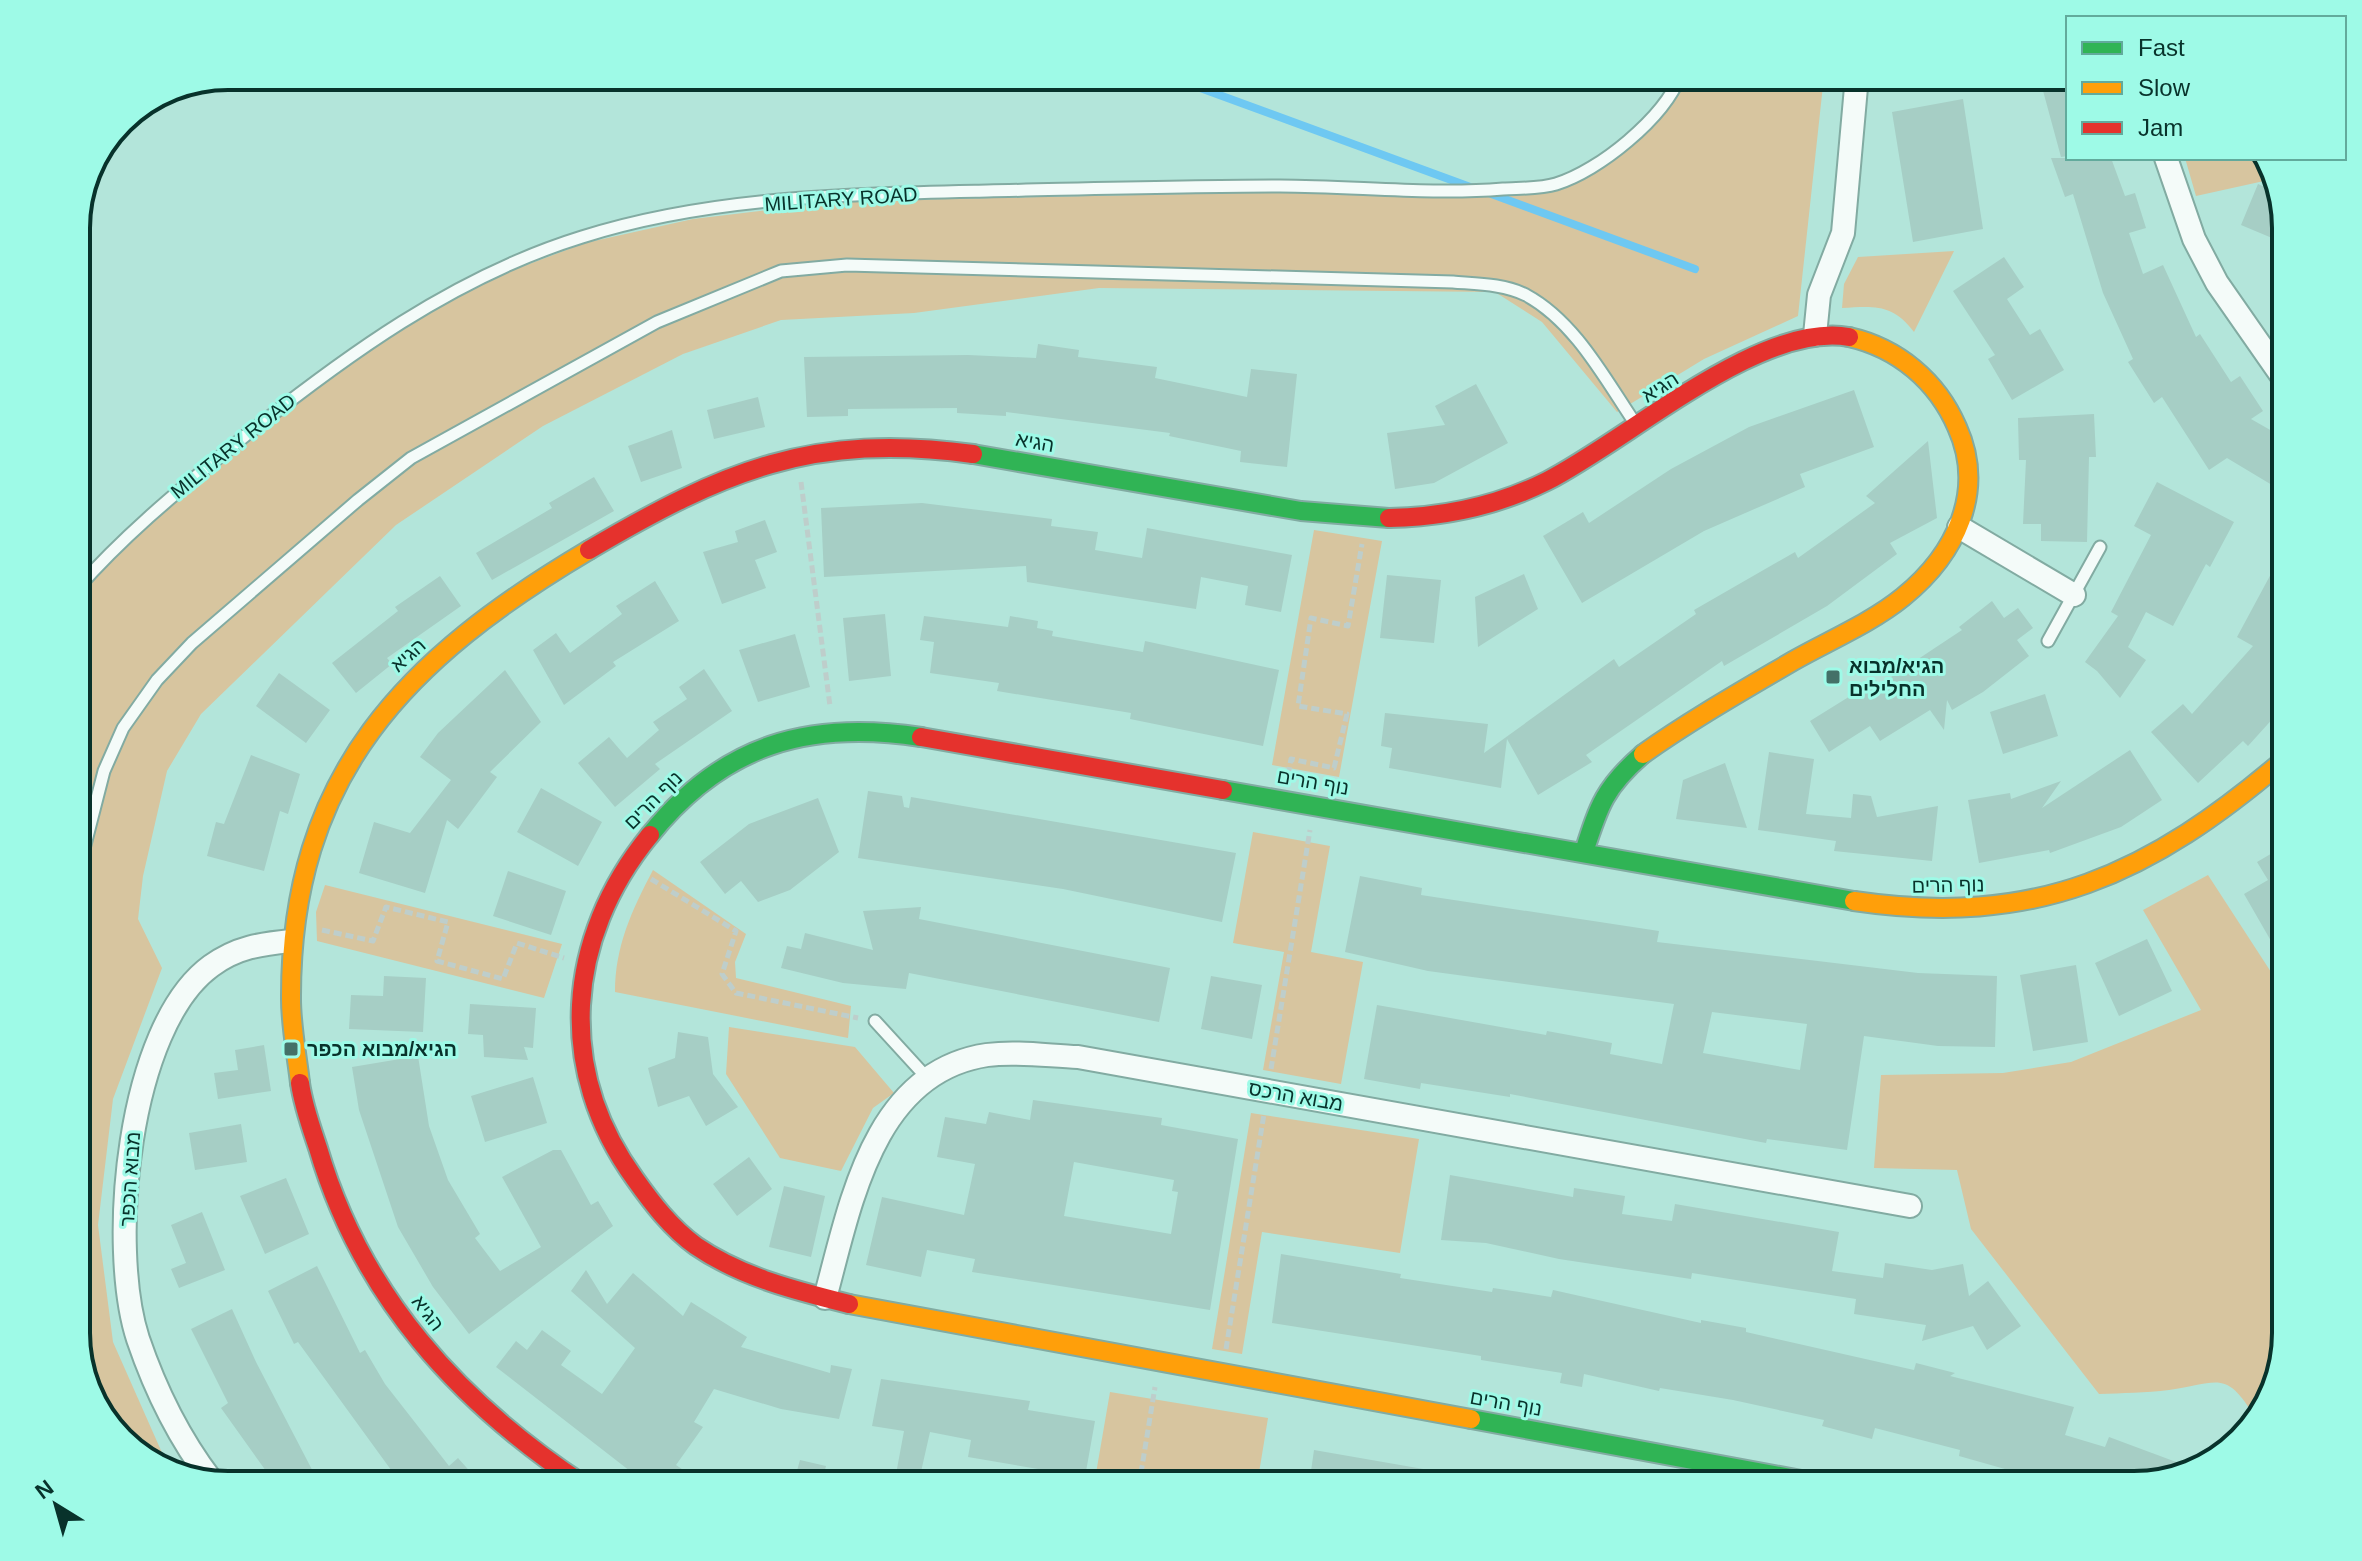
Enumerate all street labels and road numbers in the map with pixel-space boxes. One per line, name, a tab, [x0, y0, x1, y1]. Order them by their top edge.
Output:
street label: MILITARY ROAD	[764, 183, 918, 215]
street label: הגיא	[1638, 367, 1682, 407]
street label: MILITARY ROAD	[166, 389, 300, 503]
street label: הגיא	[1014, 428, 1056, 456]
street label: הגיא	[386, 634, 430, 676]
street label: נוף הרים	[1275, 765, 1351, 799]
street label: נוף הרים	[620, 767, 686, 833]
street label: נוף הרים	[1911, 873, 1985, 897]
street label: מבוא הרכס	[1247, 1077, 1345, 1115]
street label: מבוא הכפר	[116, 1131, 144, 1227]
street label: הגיא	[408, 1291, 448, 1335]
street label: נוף הרים	[1468, 1386, 1544, 1420]

